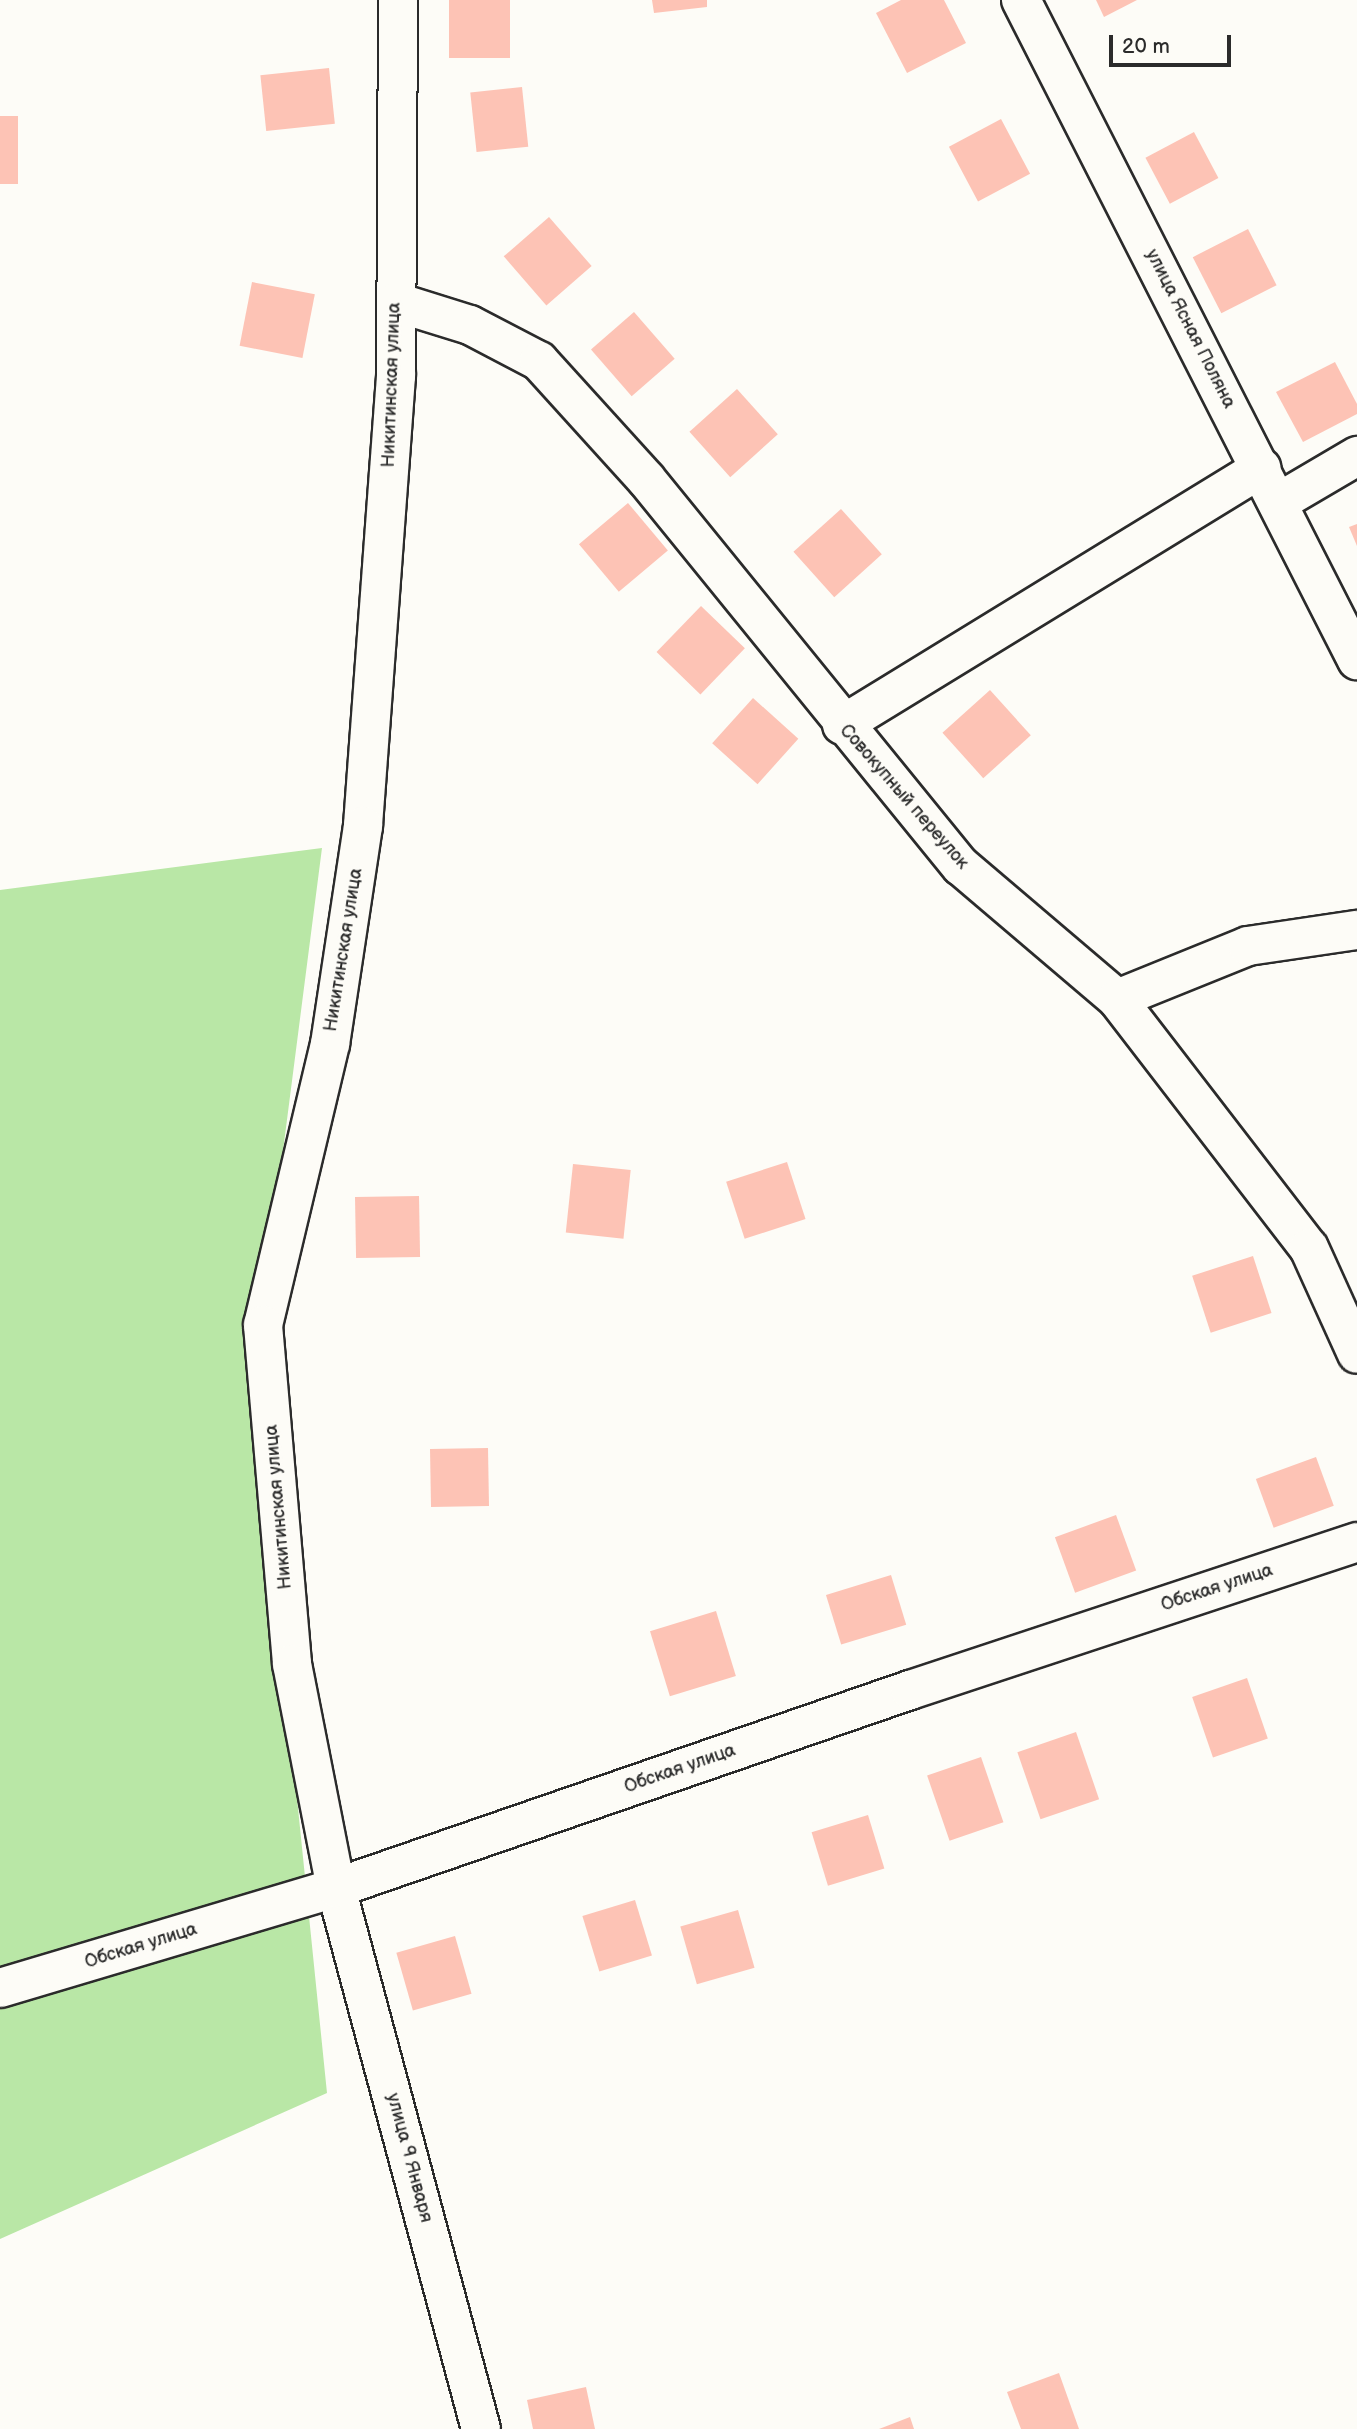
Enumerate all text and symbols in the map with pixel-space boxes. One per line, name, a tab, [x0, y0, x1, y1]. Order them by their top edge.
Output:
scale bar	[1112, 21, 1234, 65]
text: 20 m	[1122, 34, 1170, 59]
street label: улица Ясная Поляна	[1141, 246, 1239, 412]
street label: Никитинская улица	[378, 302, 406, 468]
street label: Совокупный переулок	[835, 720, 973, 874]
street label: Никитинская улица	[320, 867, 368, 1033]
street label: Никитинская улица	[261, 1424, 297, 1590]
street label: Обская улица	[1158, 1560, 1276, 1616]
street label: Обская улица	[622, 1740, 738, 1798]
street label: Обская улица	[82, 1919, 200, 1973]
street label: улица 9 Января	[381, 2091, 437, 2225]

